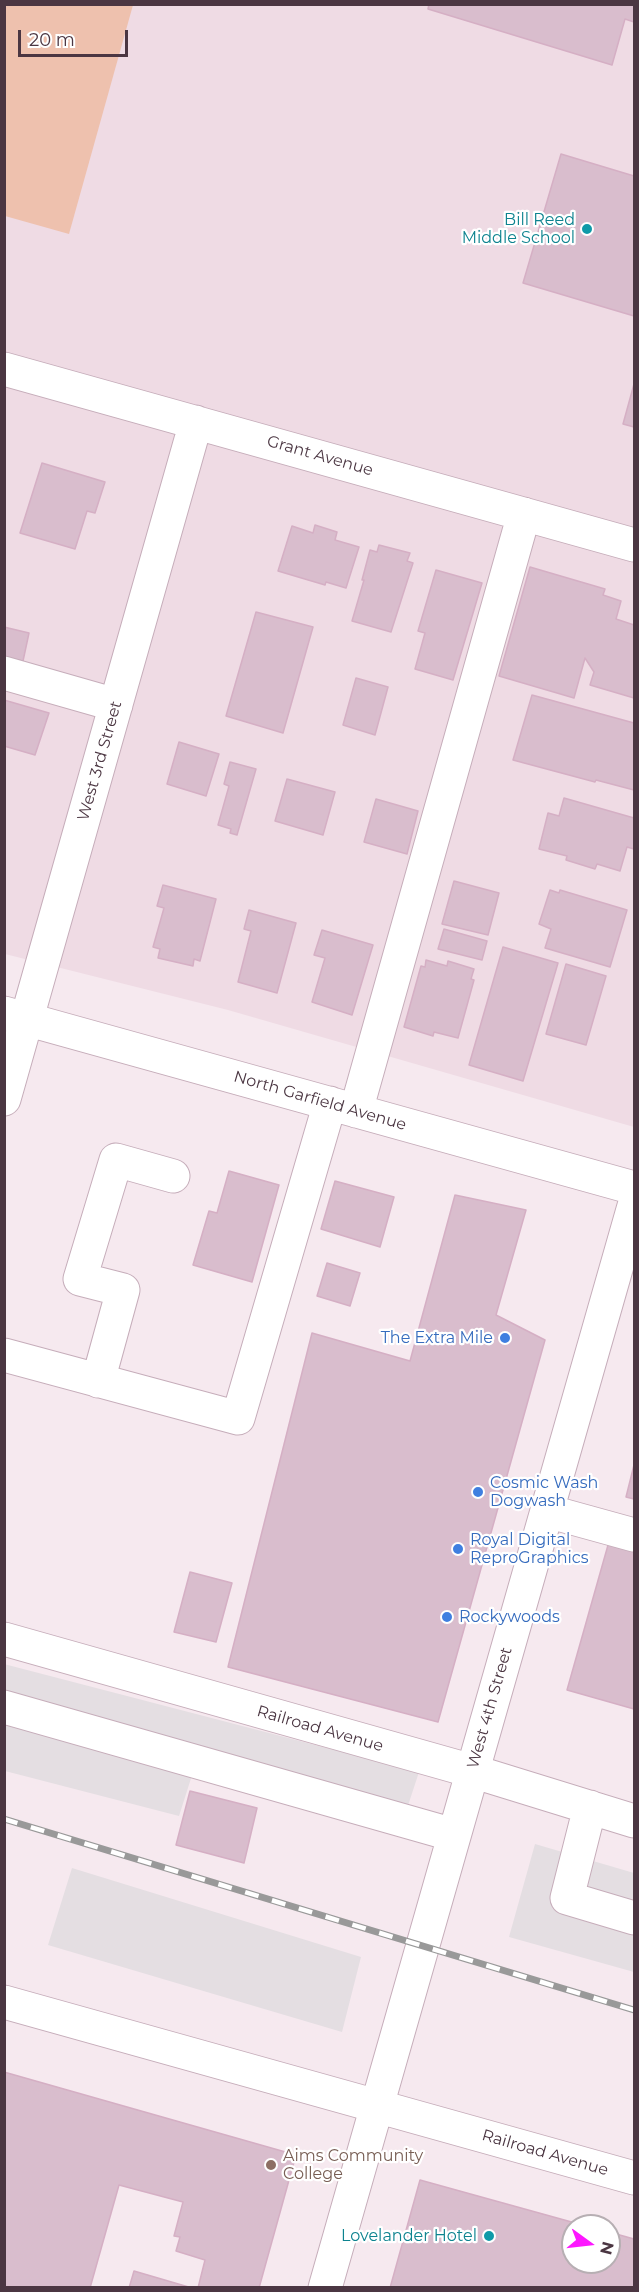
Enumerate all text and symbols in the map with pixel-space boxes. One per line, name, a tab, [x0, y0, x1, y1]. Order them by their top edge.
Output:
scale bar	[21, 18, 130, 56]
text: 20 m	[29, 29, 75, 51]
place label: Bill Reed Middle School	[462, 210, 575, 248]
marker: Bill Reed Middle School	[580, 222, 594, 236]
street label: Grant Avenue	[265, 432, 375, 480]
street label: West 3rd Street	[74, 699, 126, 823]
street label: North Garfield Avenue	[231, 1067, 409, 1135]
place label: The Extra Mile	[381, 1328, 493, 1348]
marker: The Extra Mile	[498, 1331, 512, 1345]
place label: Cosmic Wash Dogwash	[490, 1473, 598, 1511]
marker: Cosmic Wash Dogwash	[471, 1485, 485, 1499]
place label: Royal Digital ReproGraphics	[470, 1530, 589, 1568]
marker: Royal Digital ReproGraphics	[451, 1542, 465, 1556]
place label: Rockywoods	[459, 1607, 560, 1627]
marker: Rockywoods	[440, 1610, 454, 1624]
street label: West 4th Street	[463, 1645, 517, 1771]
street label: Railroad Avenue	[255, 1702, 385, 1756]
street label: Railroad Avenue	[480, 2126, 610, 2180]
place label: Aims Community College	[283, 2146, 423, 2184]
marker: Aims Community College	[264, 2158, 278, 2172]
north arrow	[561, 2214, 621, 2274]
place label: Lovelander Hotel	[341, 2226, 477, 2246]
marker: Lovelander Hotel	[482, 2229, 496, 2243]
text: N	[596, 2240, 618, 2257]

